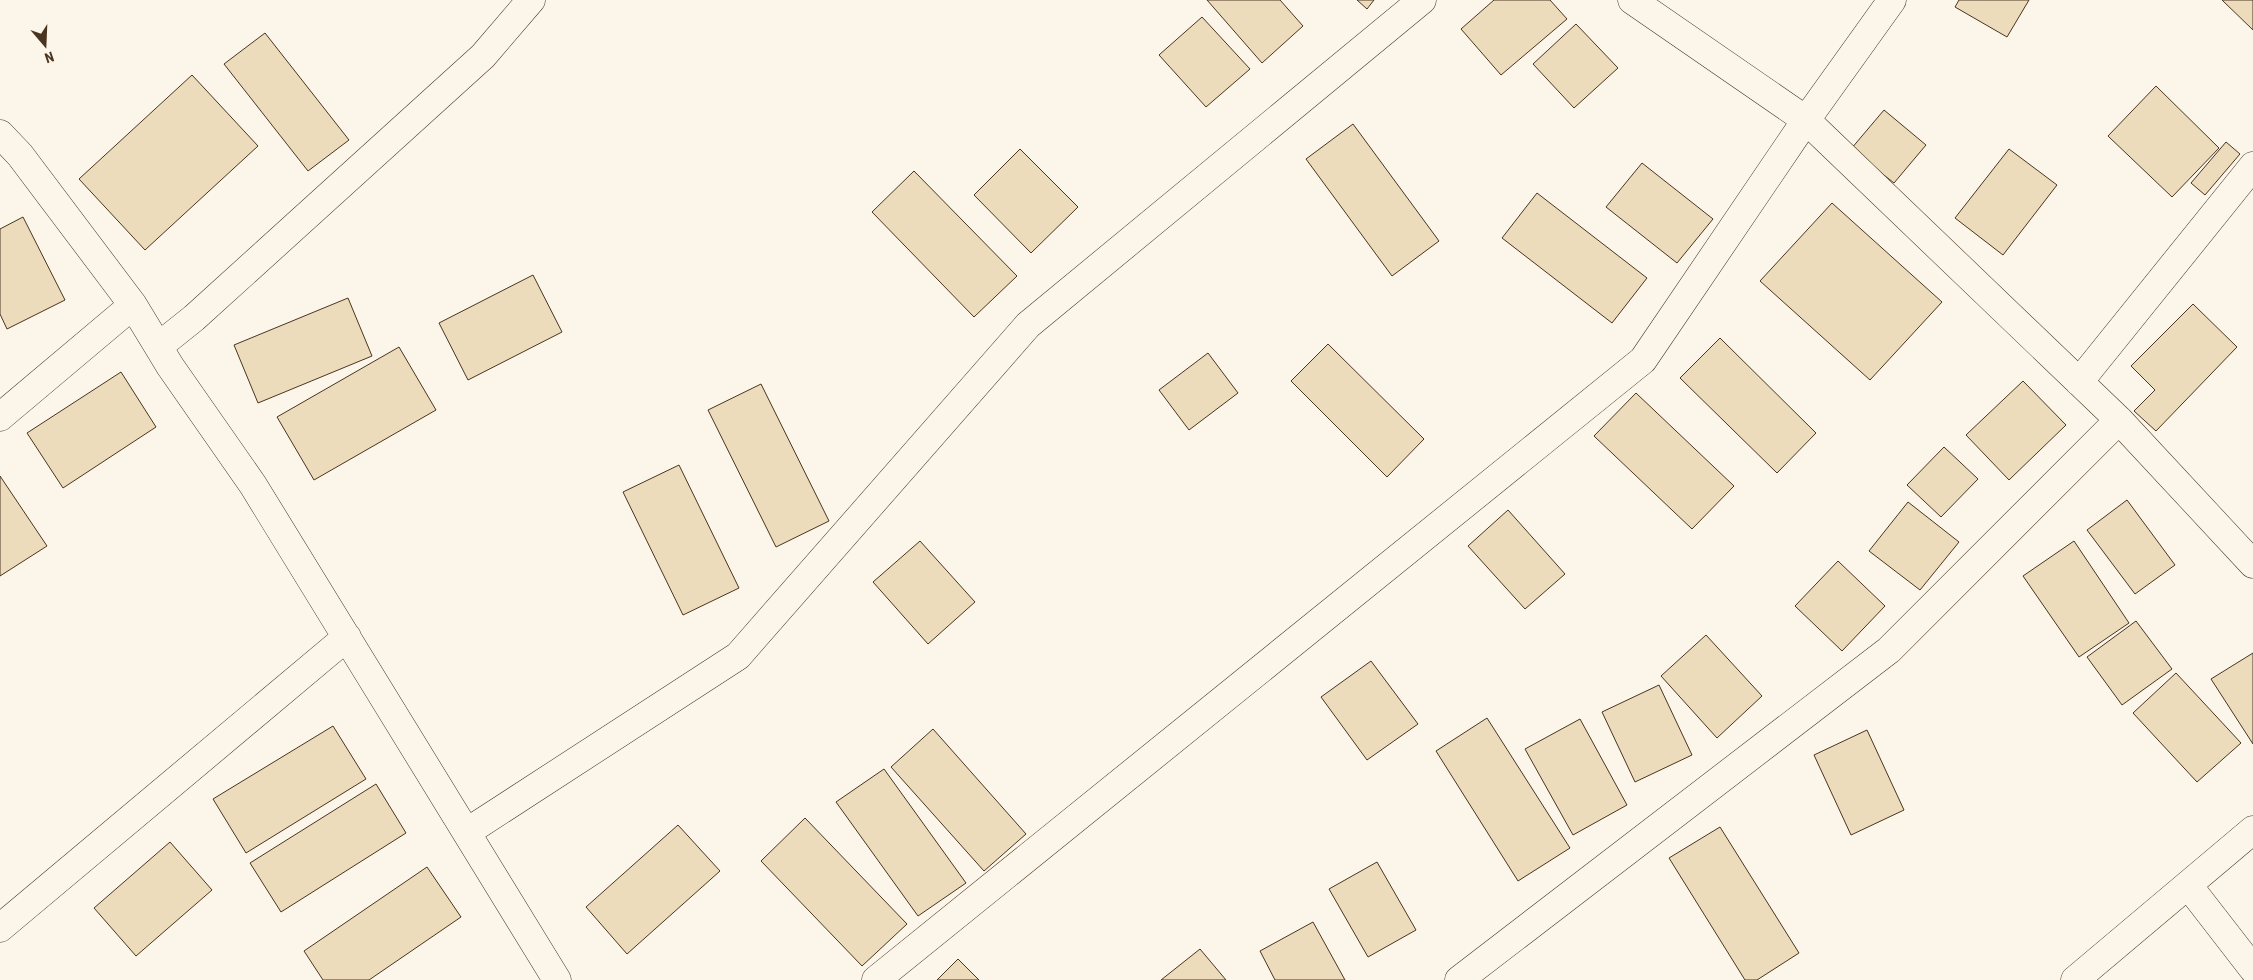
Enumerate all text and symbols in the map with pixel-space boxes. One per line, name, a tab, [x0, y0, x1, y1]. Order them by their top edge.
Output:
north arrow	[20, 20, 70, 70]
text: N	[43, 48, 56, 66]

